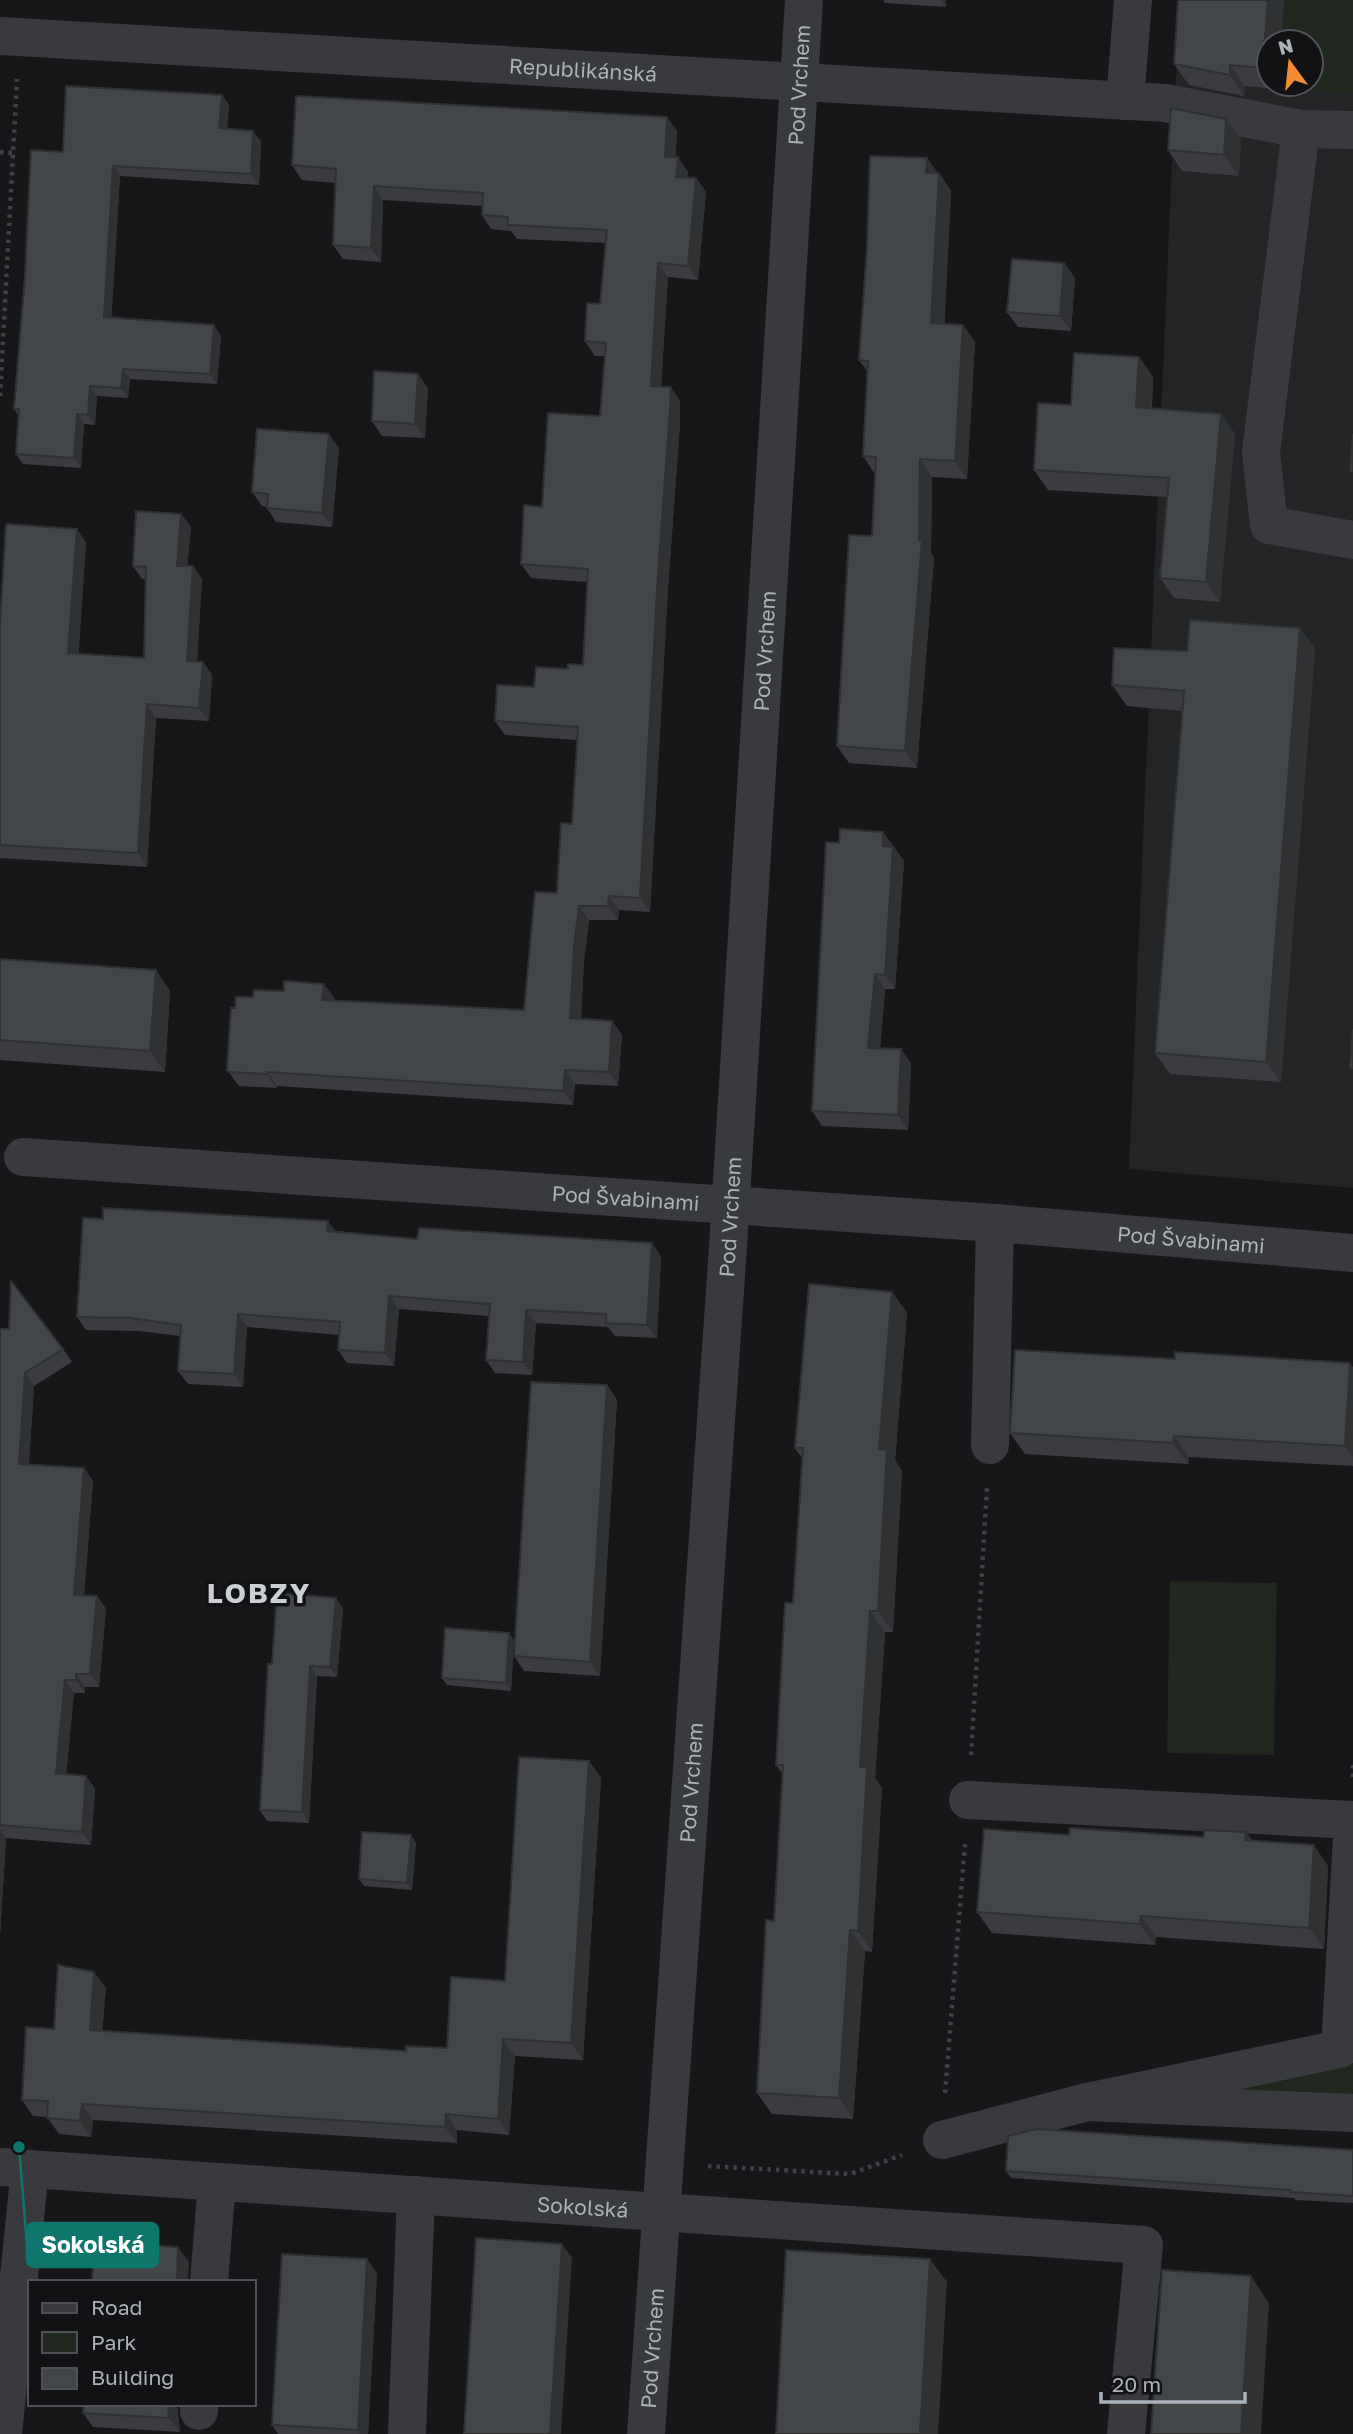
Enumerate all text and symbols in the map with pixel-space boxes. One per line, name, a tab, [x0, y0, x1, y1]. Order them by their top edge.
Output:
street label: Pod Vrchem	[782, 24, 815, 146]
north arrow	[1255, 28, 1325, 98]
text: N	[1276, 33, 1295, 59]
street label: Republikánská	[508, 52, 658, 87]
street label: Pod Vrchem	[748, 590, 781, 712]
street label: Pod Vrchem	[713, 1156, 746, 1278]
street label: Pod Švabinami	[551, 1180, 700, 1216]
street label: Pod Švabinami	[1116, 1220, 1266, 1259]
district label: LOBZY	[207, 1576, 311, 1609]
street label: Pod Vrchem	[674, 1721, 708, 1844]
street label: Sokolská	[536, 2191, 629, 2223]
callout: Sokolská	[27, 2223, 158, 2267]
text: Sokolská	[42, 2230, 144, 2258]
legend	[28, 2280, 256, 2406]
street label: Pod Vrchem	[635, 2287, 669, 2409]
text: Road	[91, 2294, 142, 2320]
text: Park	[91, 2329, 137, 2355]
scale bar	[1101, 2360, 1244, 2404]
text: Building	[91, 2364, 174, 2390]
text: 20 m	[1112, 2371, 1161, 2397]

